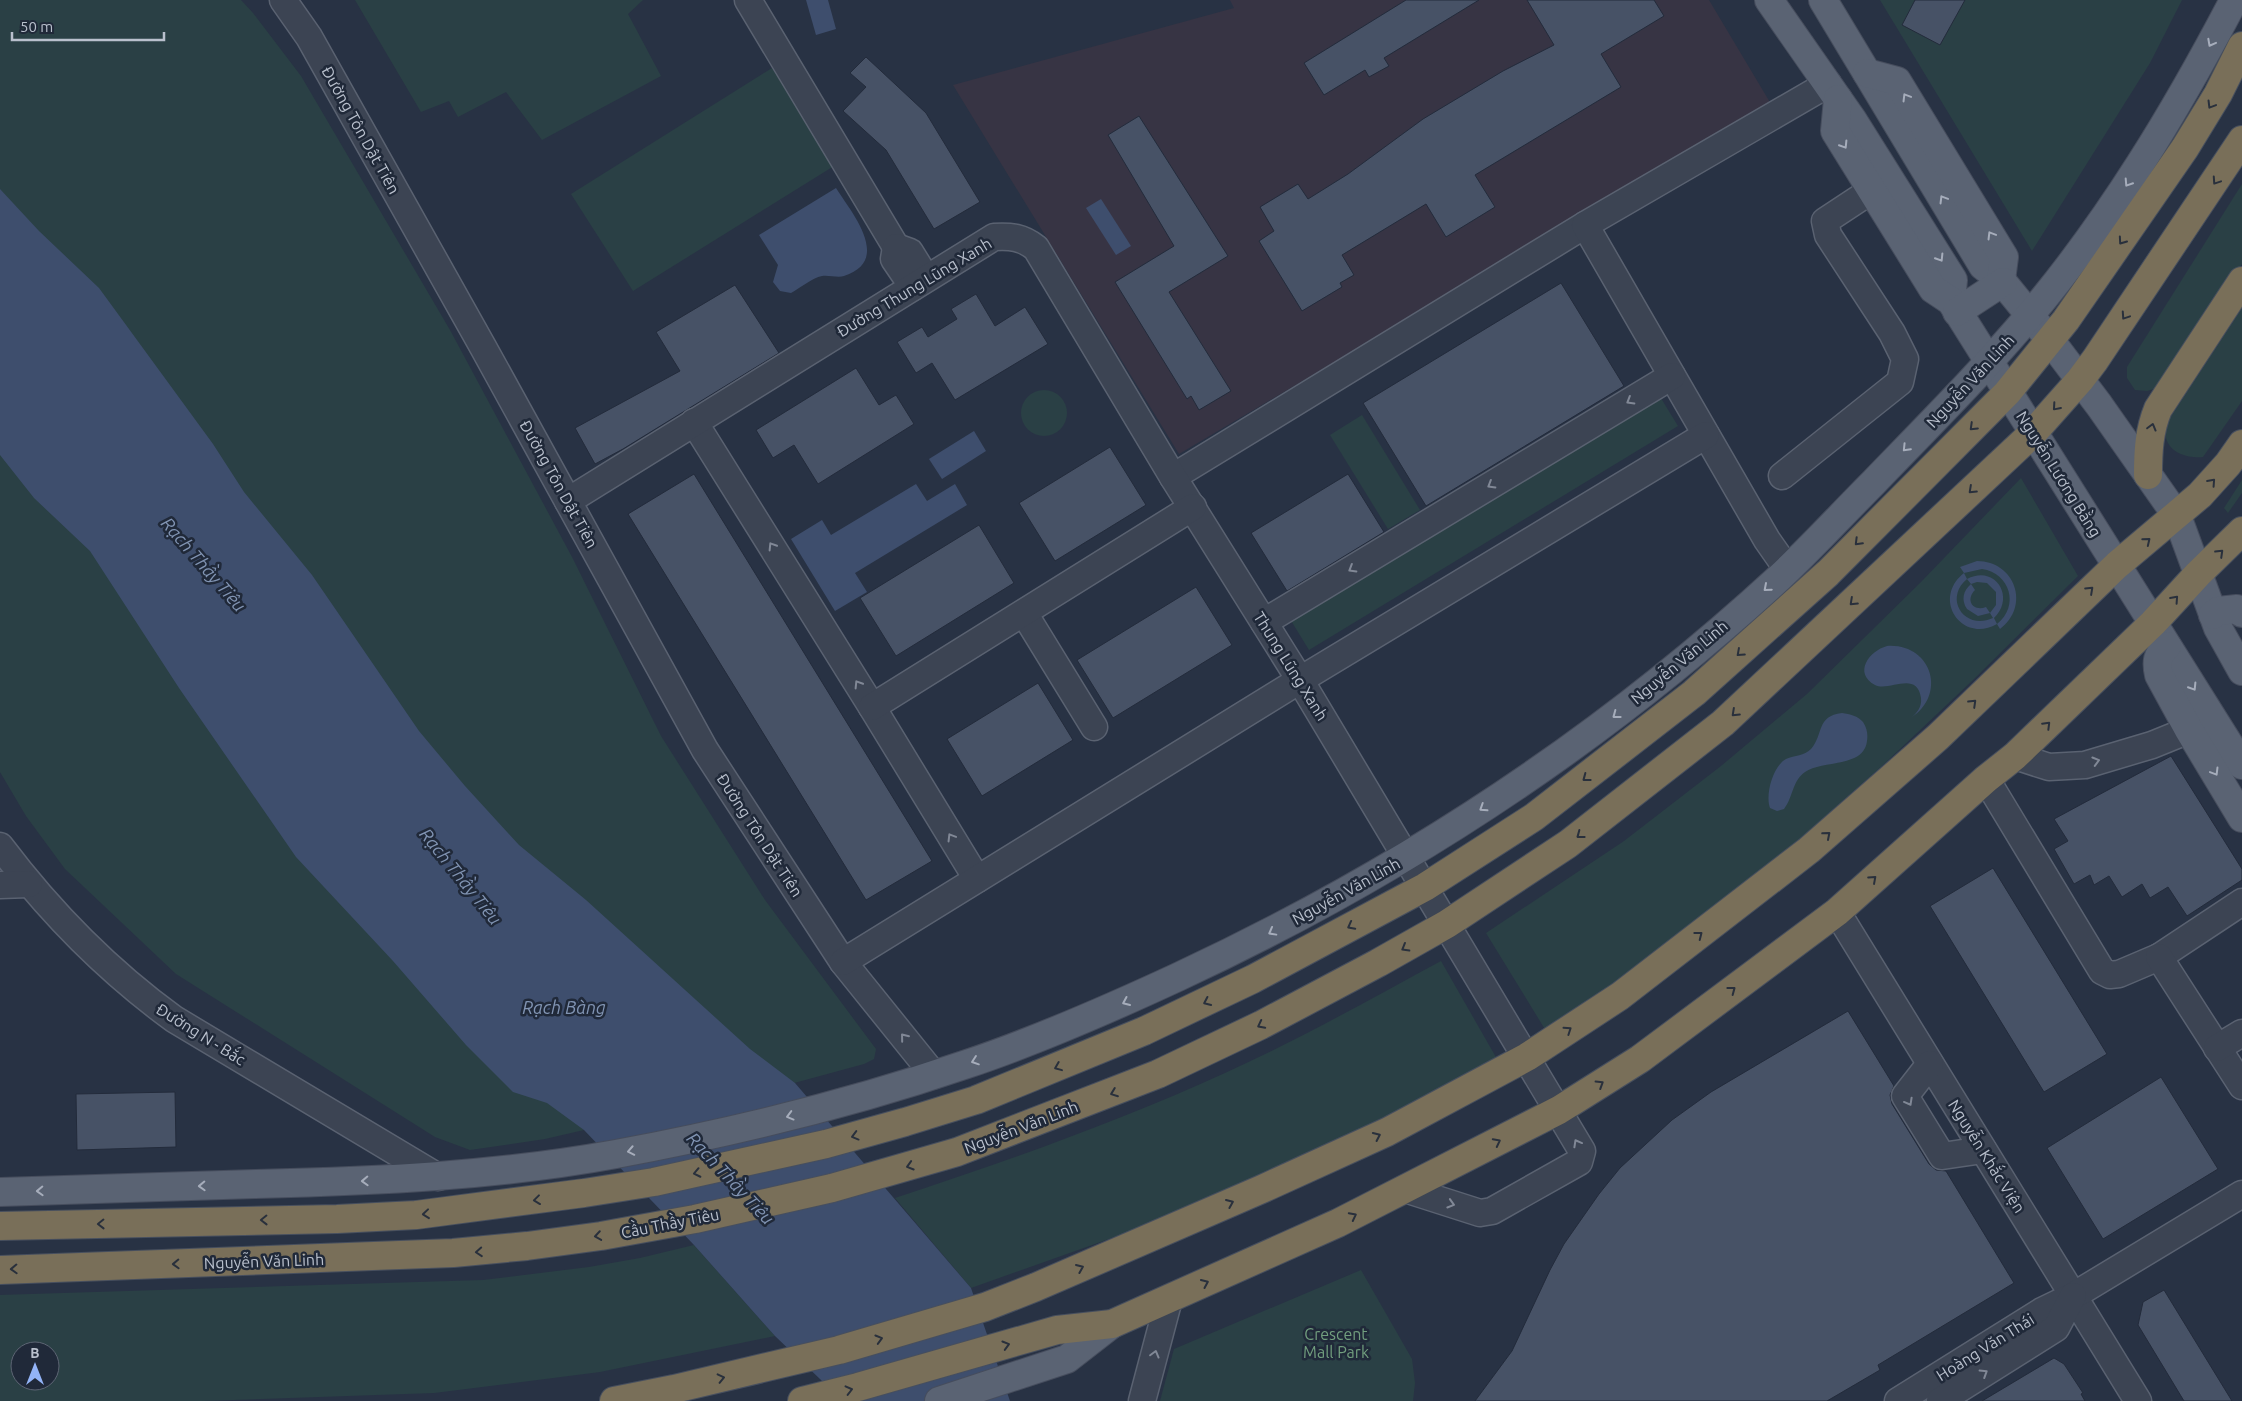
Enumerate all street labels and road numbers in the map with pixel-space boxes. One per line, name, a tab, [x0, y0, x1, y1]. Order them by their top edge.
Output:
street label: Đường Tôn Dật Tiên	[318, 63, 404, 197]
street label: Đường Thung Lũng Xanh	[833, 234, 995, 340]
street label: Nguyễn Văn Linh	[1920, 329, 2018, 431]
street label: Nguyễn Lương Bằng	[2013, 406, 2107, 540]
street label: Đường Tôn Dật Tiên	[516, 417, 602, 551]
street label: Thung Lũng Xanh	[1250, 608, 1332, 724]
street label: Nguyễn Văn Linh	[1625, 614, 1731, 708]
street label: Đường Tôn Dật Tiên	[713, 770, 807, 900]
street label: Nguyễn Văn Linh	[1288, 851, 1403, 928]
street label: Đường N - Bắc	[153, 997, 251, 1069]
street label: Nguyễn Văn Linh	[961, 1094, 1080, 1157]
street label: Nguyễn Khắc Viện	[1945, 1095, 2032, 1216]
street label: Cầu Thầy Tiêu	[619, 1202, 721, 1241]
street label: Nguyễn Văn Linh	[203, 1247, 324, 1272]
street label: Hoàng Văn Thái	[1933, 1310, 2037, 1384]

